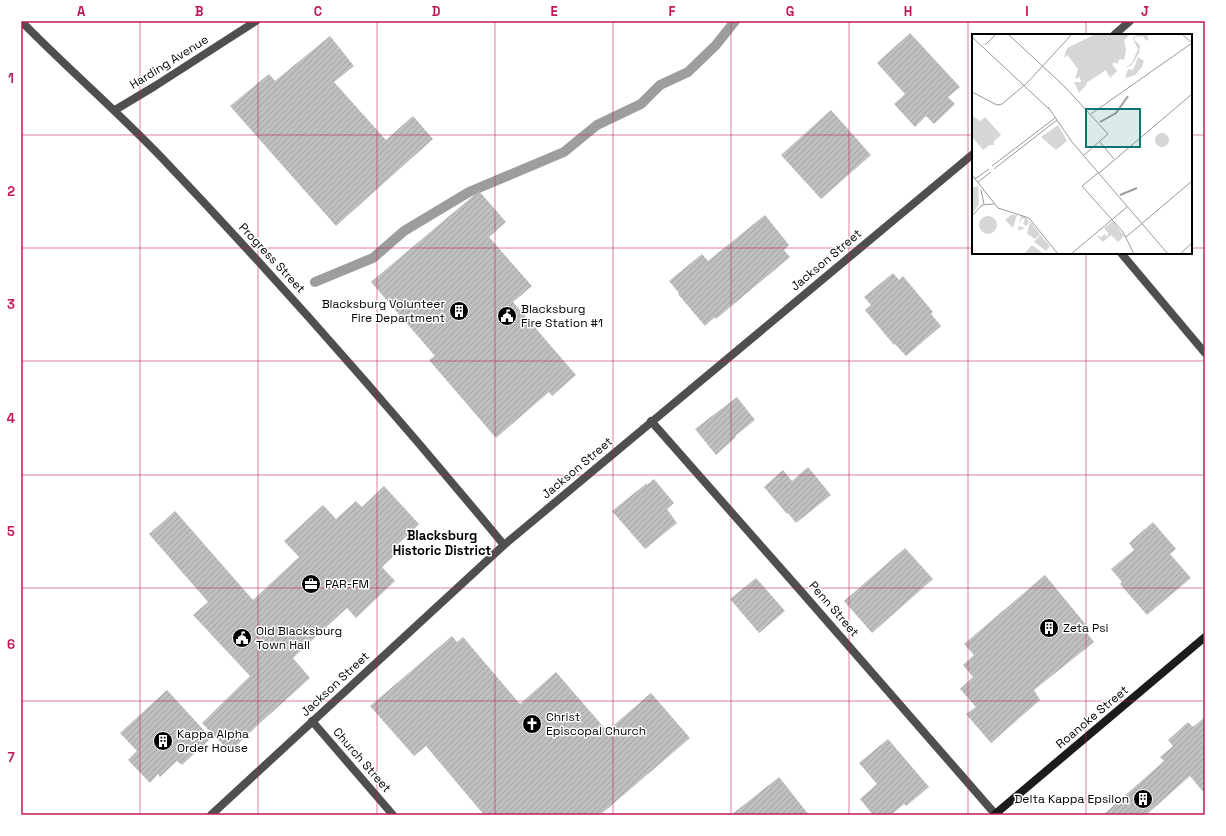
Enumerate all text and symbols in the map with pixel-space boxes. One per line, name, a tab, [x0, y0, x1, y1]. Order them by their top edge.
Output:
text: A	[77, 3, 86, 20]
text: B	[195, 3, 204, 20]
text: C	[314, 3, 322, 20]
text: D	[432, 3, 441, 20]
text: E	[550, 3, 558, 20]
text: F	[669, 3, 676, 20]
text: G	[786, 3, 794, 20]
text: H	[904, 3, 912, 20]
text: I	[1025, 3, 1029, 20]
text: J	[1141, 3, 1149, 20]
street label: Harding Avenue	[127, 31, 211, 93]
inset map	[972, 34, 1192, 254]
text: 1	[8, 70, 14, 87]
text: 2	[7, 183, 15, 200]
street label: Progress Street	[235, 219, 309, 297]
street label: Jackson Street	[787, 226, 865, 294]
text: 3	[7, 296, 15, 313]
place label: Blacksburg Volunteer Fire Department	[322, 296, 445, 326]
building icon: Blacksburg Volunteer Fire Department	[448, 300, 470, 322]
place label: Blacksburg Fire Station #1	[521, 301, 603, 331]
public building icon: Blacksburg Fire Station #1	[496, 305, 518, 327]
text: 4	[7, 410, 15, 427]
street label: Jackson Street	[538, 434, 616, 502]
text: 5	[7, 523, 15, 540]
district label: Blacksburg Historic District	[393, 527, 491, 559]
office icon: PAR-FM	[300, 573, 322, 595]
place label: PAR-FM	[325, 576, 369, 592]
street label: Penn Street	[805, 578, 863, 640]
building icon: Zeta Psi	[1038, 617, 1060, 639]
place label: Zeta Psi	[1063, 620, 1108, 636]
place label: Old Blacksburg Town Hall	[256, 623, 342, 653]
public building icon: Old Blacksburg Town Hall	[231, 627, 253, 649]
text: 6	[7, 636, 15, 653]
street label: Jackson Street	[297, 648, 373, 720]
street label: Roanoke Street	[1053, 682, 1131, 752]
place label: Christ Episcopal Church	[546, 709, 646, 739]
church icon: Christ Episcopal Church	[521, 713, 543, 735]
street label: Church Street	[329, 724, 395, 796]
place label: Kappa Alpha Order House	[177, 726, 249, 756]
building icon: Kappa Alpha Order House	[152, 730, 174, 752]
text: 7	[7, 749, 15, 766]
building icon: Delta Kappa Epsilon	[1132, 788, 1154, 810]
place label: Delta Kappa Epsilon	[1014, 791, 1129, 807]

